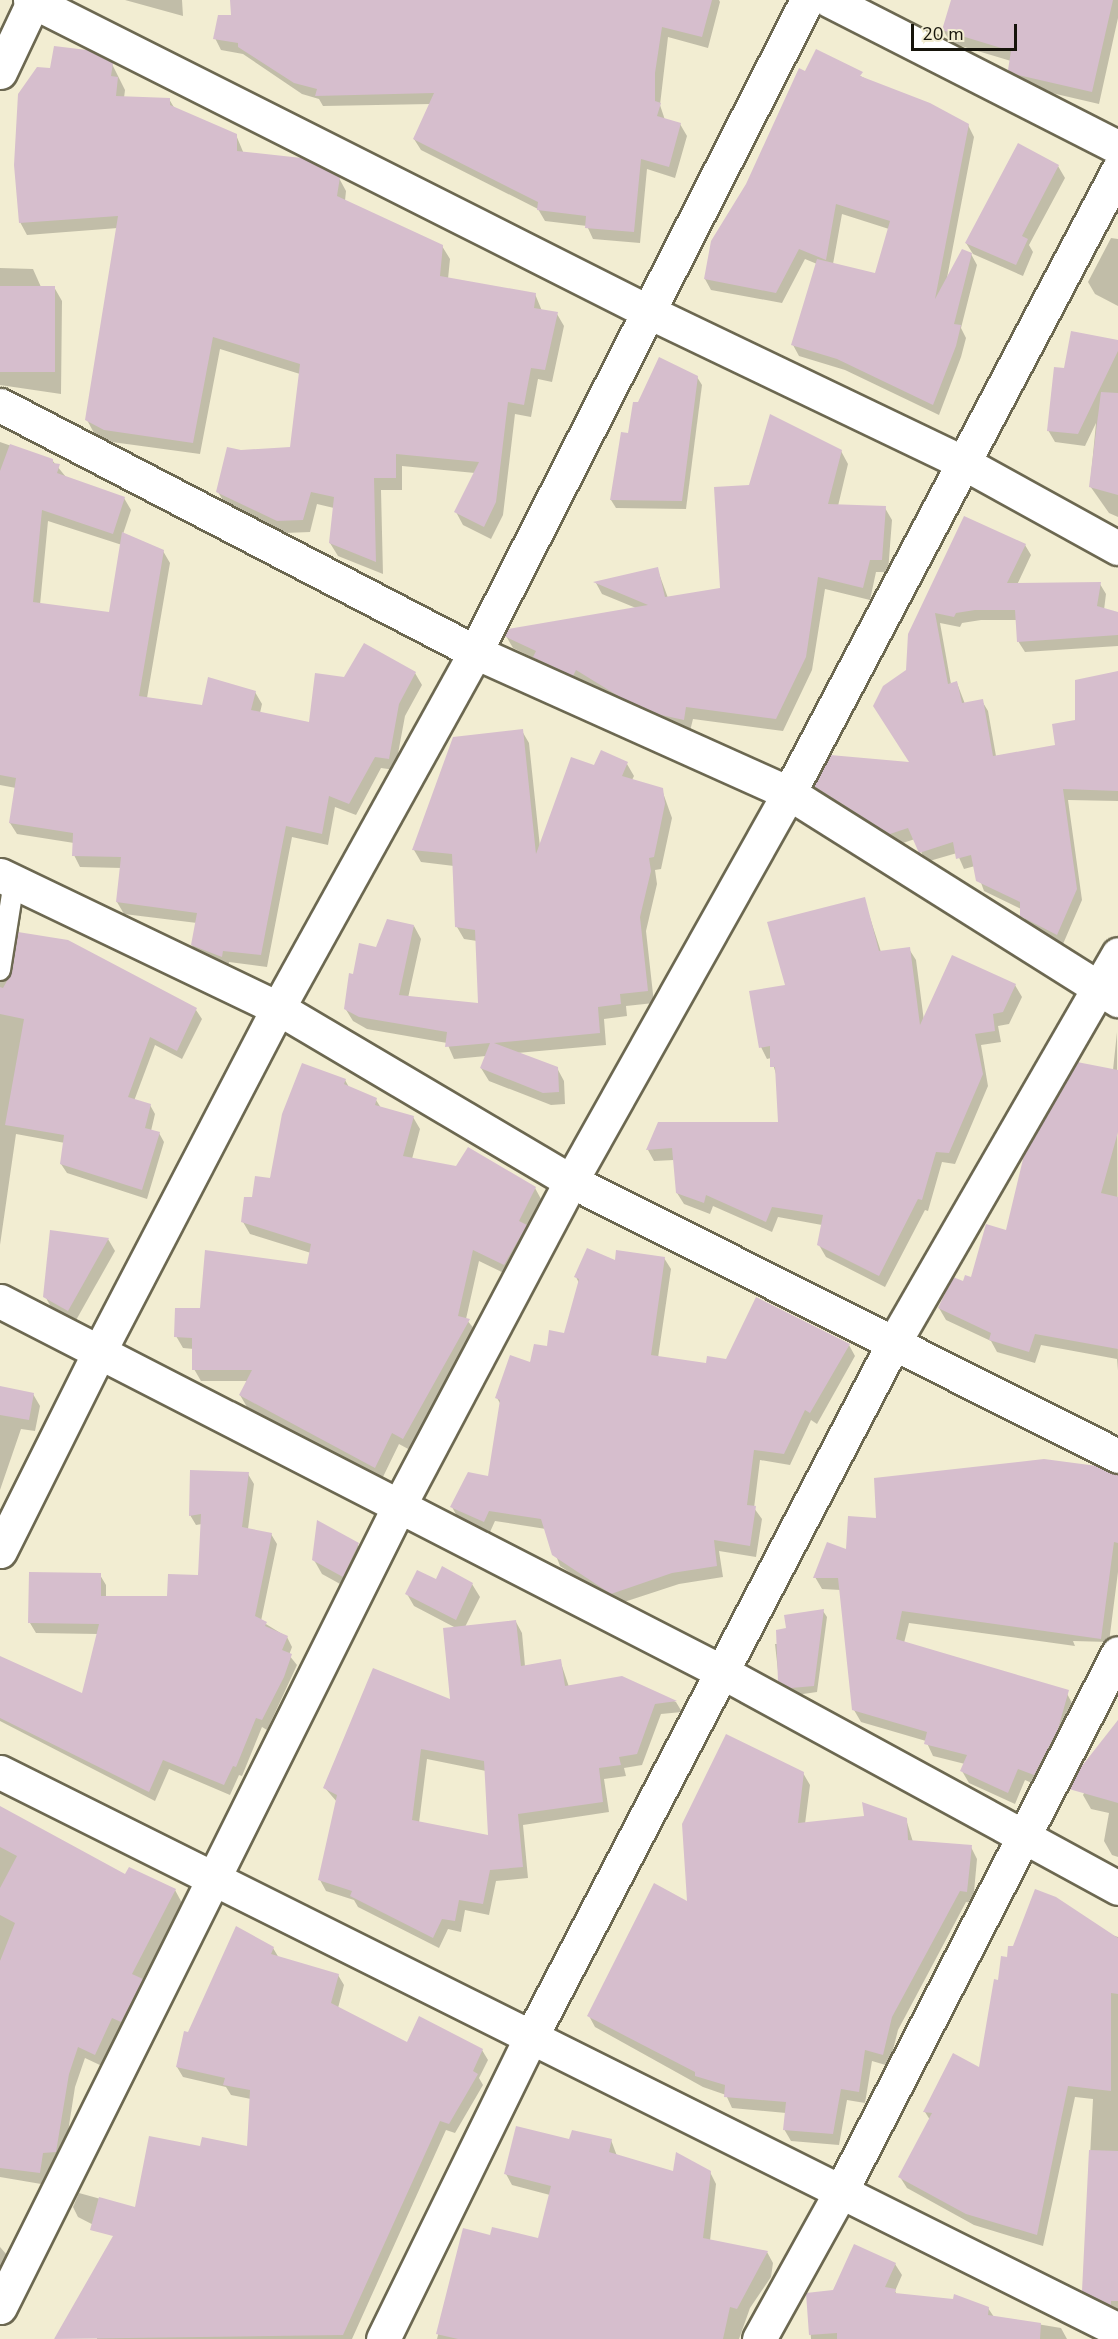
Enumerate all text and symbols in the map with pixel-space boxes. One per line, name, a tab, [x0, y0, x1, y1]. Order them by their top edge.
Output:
scale bar	[914, 12, 1020, 50]
text: 20 m	[922, 22, 964, 46]

